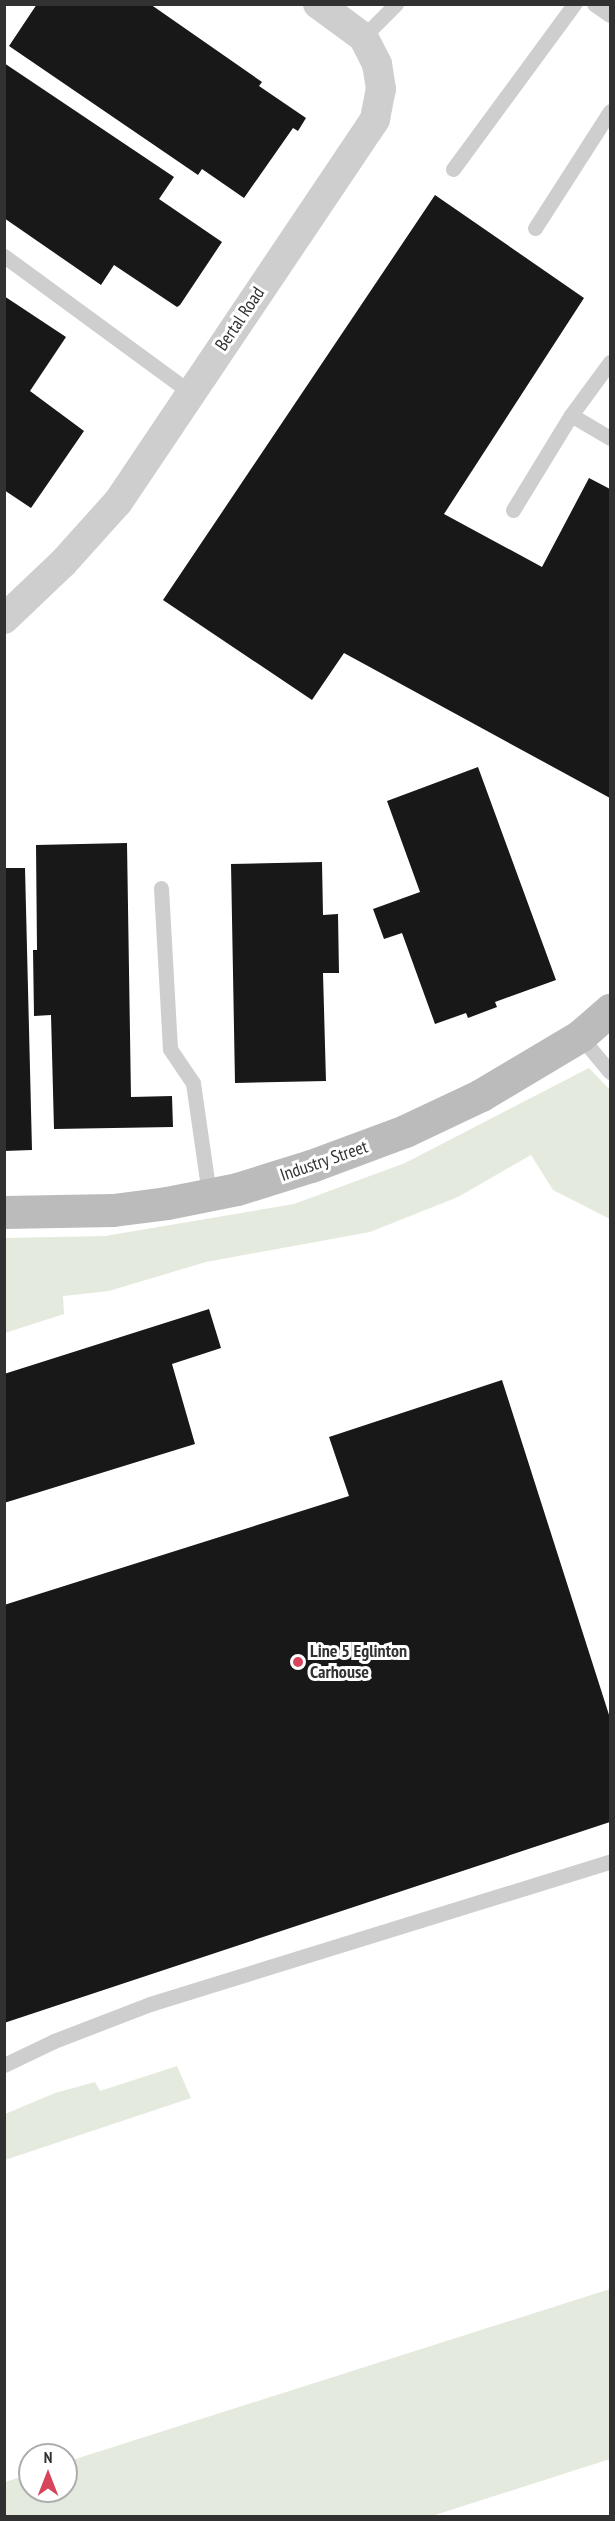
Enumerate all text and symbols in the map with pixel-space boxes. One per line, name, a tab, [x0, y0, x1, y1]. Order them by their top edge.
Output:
street label: Bertal Road	[211, 283, 269, 355]
street label: Industry Street	[277, 1136, 371, 1186]
place label: Line 5 Eglinton Carhouse	[310, 1641, 407, 1684]
marker: Line 5 Eglinton Carhouse	[291, 1655, 305, 1669]
north arrow	[18, 2443, 78, 2503]
text: N	[44, 2447, 52, 2467]

